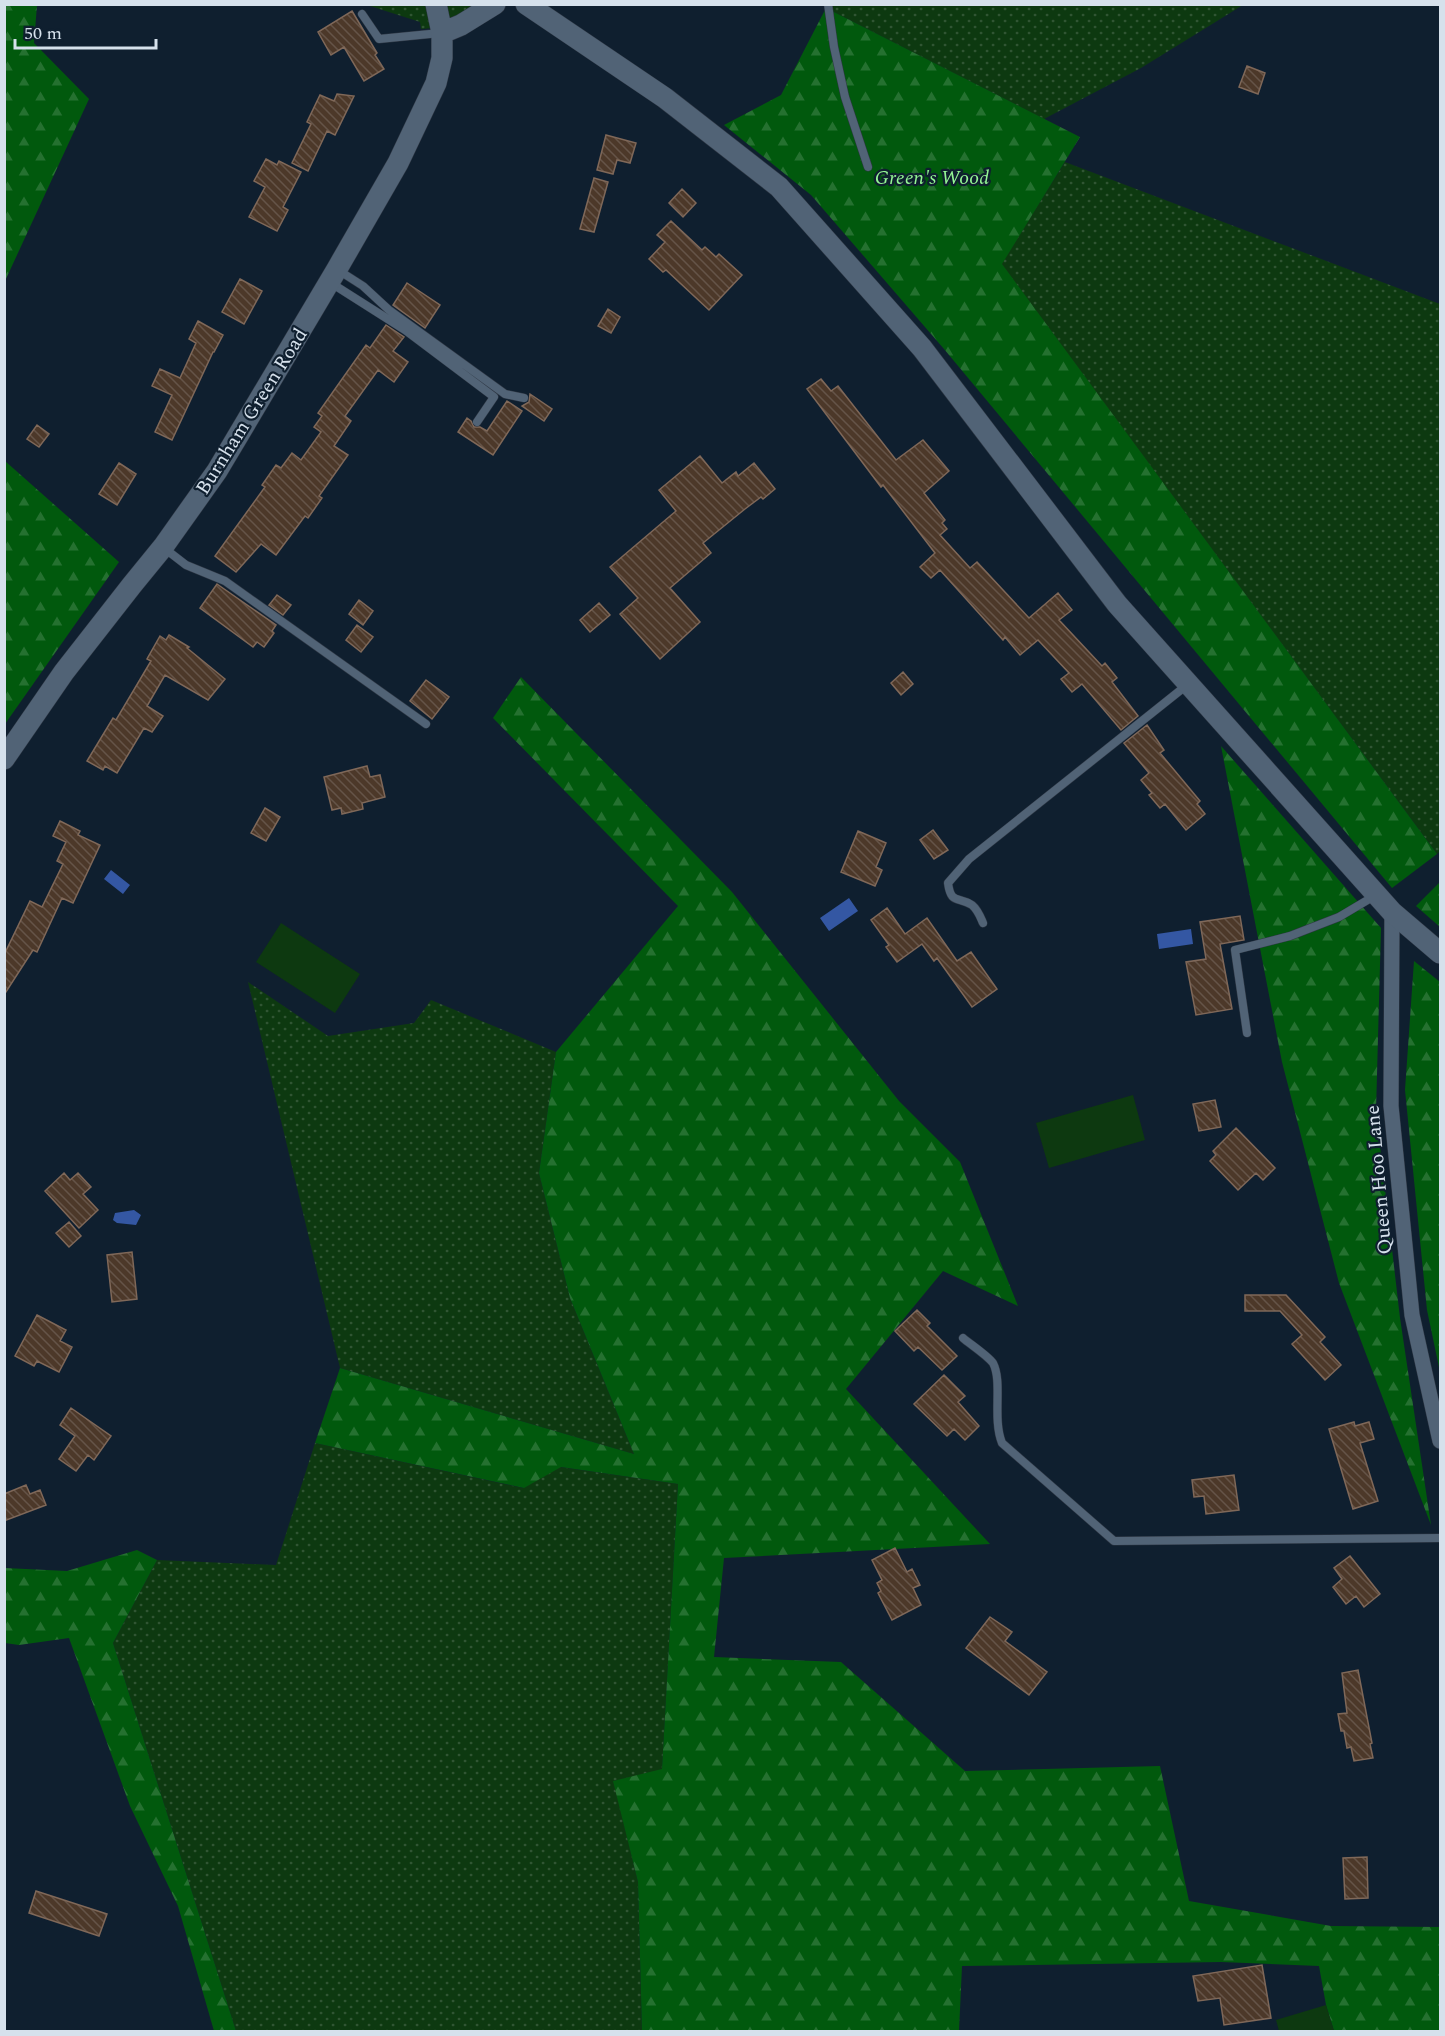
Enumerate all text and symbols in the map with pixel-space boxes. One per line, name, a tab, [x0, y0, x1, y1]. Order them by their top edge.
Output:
scale bar	[15, 12, 156, 50]
text: 50 m	[24, 20, 62, 47]
park label: Green's Wood	[875, 163, 989, 193]
street label: Burnham Green Road	[188, 322, 315, 501]
street label: Queen Hoo Lane	[1358, 1104, 1400, 1256]

